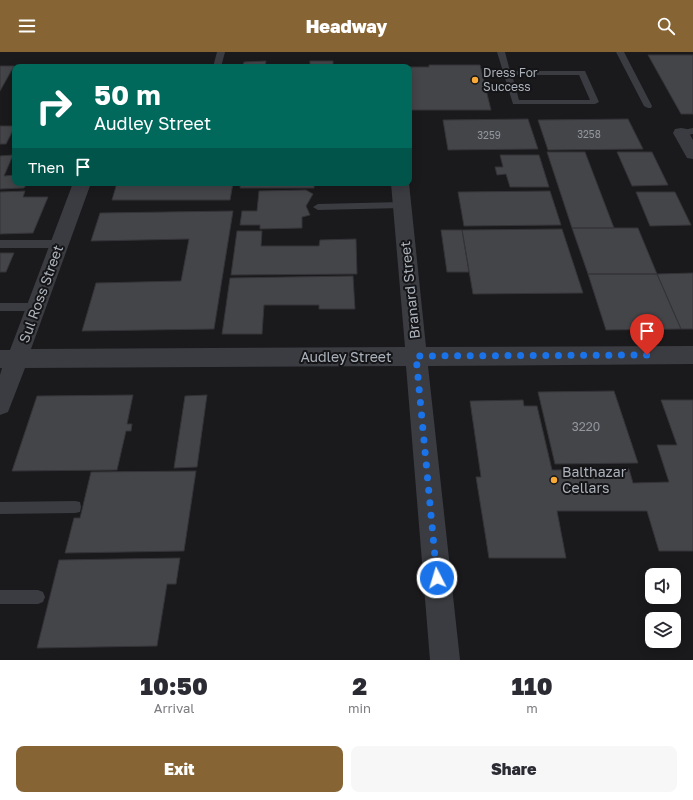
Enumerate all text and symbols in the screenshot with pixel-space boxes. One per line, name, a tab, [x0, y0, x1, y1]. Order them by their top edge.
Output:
icon: menu	[16, 15, 38, 37]
text: Headway	[306, 15, 387, 37]
icon: search	[655, 15, 677, 37]
place label: Dress For Success	[483, 65, 538, 94]
marker: Dress For Success	[470, 75, 480, 85]
text: 50 m	[94, 78, 161, 111]
icon: right	[28, 80, 80, 132]
text: Audley Street	[94, 112, 211, 134]
house number: 3258	[577, 128, 601, 140]
house number: 3259	[477, 129, 501, 141]
icon: arrive	[72, 156, 94, 178]
text: Then	[28, 158, 64, 176]
street label: Branard Street	[396, 240, 423, 340]
street label: Sul Ross Street	[15, 243, 66, 345]
pin	[630, 314, 664, 355]
icon: arrive	[636, 320, 658, 342]
street label: Audley Street	[300, 348, 392, 365]
house number: 3220	[572, 419, 600, 434]
place label: Balthazar Cellars	[562, 463, 627, 496]
marker: Balthazar Cellars	[549, 475, 559, 485]
position arrow	[416, 557, 458, 599]
map controls	[645, 568, 681, 648]
button: sound	[645, 568, 681, 604]
button: layers	[645, 612, 681, 648]
text: 10:50	[140, 671, 208, 700]
text: 2	[352, 671, 367, 700]
text: 110	[511, 671, 553, 700]
text: Arrival	[154, 700, 194, 716]
text: min	[348, 700, 371, 716]
text: m	[526, 700, 538, 716]
button: Exit	[16, 746, 343, 792]
button: Share	[351, 746, 677, 792]

